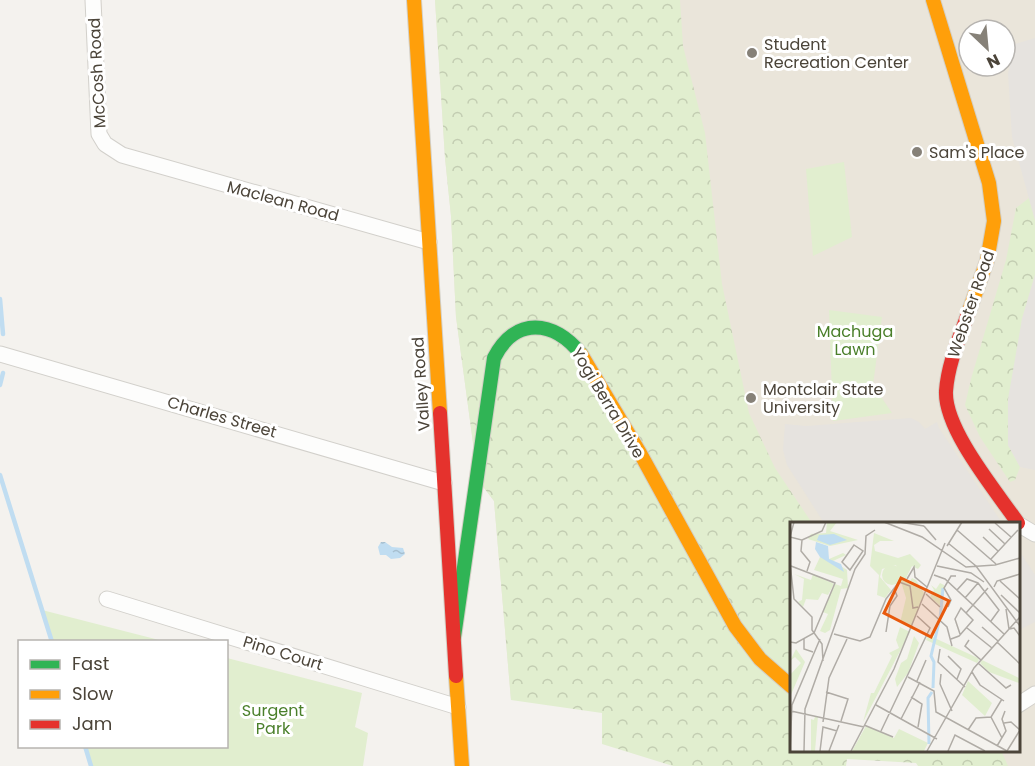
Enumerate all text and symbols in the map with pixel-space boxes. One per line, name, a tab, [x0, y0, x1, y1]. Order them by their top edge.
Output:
street label: McCosh Road	[83, 17, 111, 129]
north arrow	[957, 18, 1017, 78]
place label: Student Recreation Center	[764, 33, 909, 74]
marker: Student Recreation Center	[745, 46, 759, 60]
text: N	[983, 48, 1004, 74]
place label: Sam's Place	[929, 141, 1025, 164]
marker: Sam's Place	[910, 145, 924, 159]
street label: Maclean Road	[224, 175, 342, 227]
street label: Webster Road	[942, 247, 1000, 361]
park label: Machuga Lawn	[817, 320, 893, 361]
street label: Valley Road	[406, 336, 436, 432]
street label: Yogi Berra Drive	[566, 343, 650, 463]
place label: Montclair State University	[763, 378, 884, 419]
street label: Charles Street	[165, 390, 280, 444]
marker: Montclair State University	[744, 391, 758, 405]
inset map	[790, 522, 1020, 751]
street label: Pino Court	[240, 630, 326, 676]
legend	[18, 640, 228, 748]
text: Fast	[72, 651, 109, 676]
text: Slow	[72, 681, 114, 706]
park label: Surgent Park	[242, 699, 304, 740]
text: Jam	[72, 711, 112, 736]

